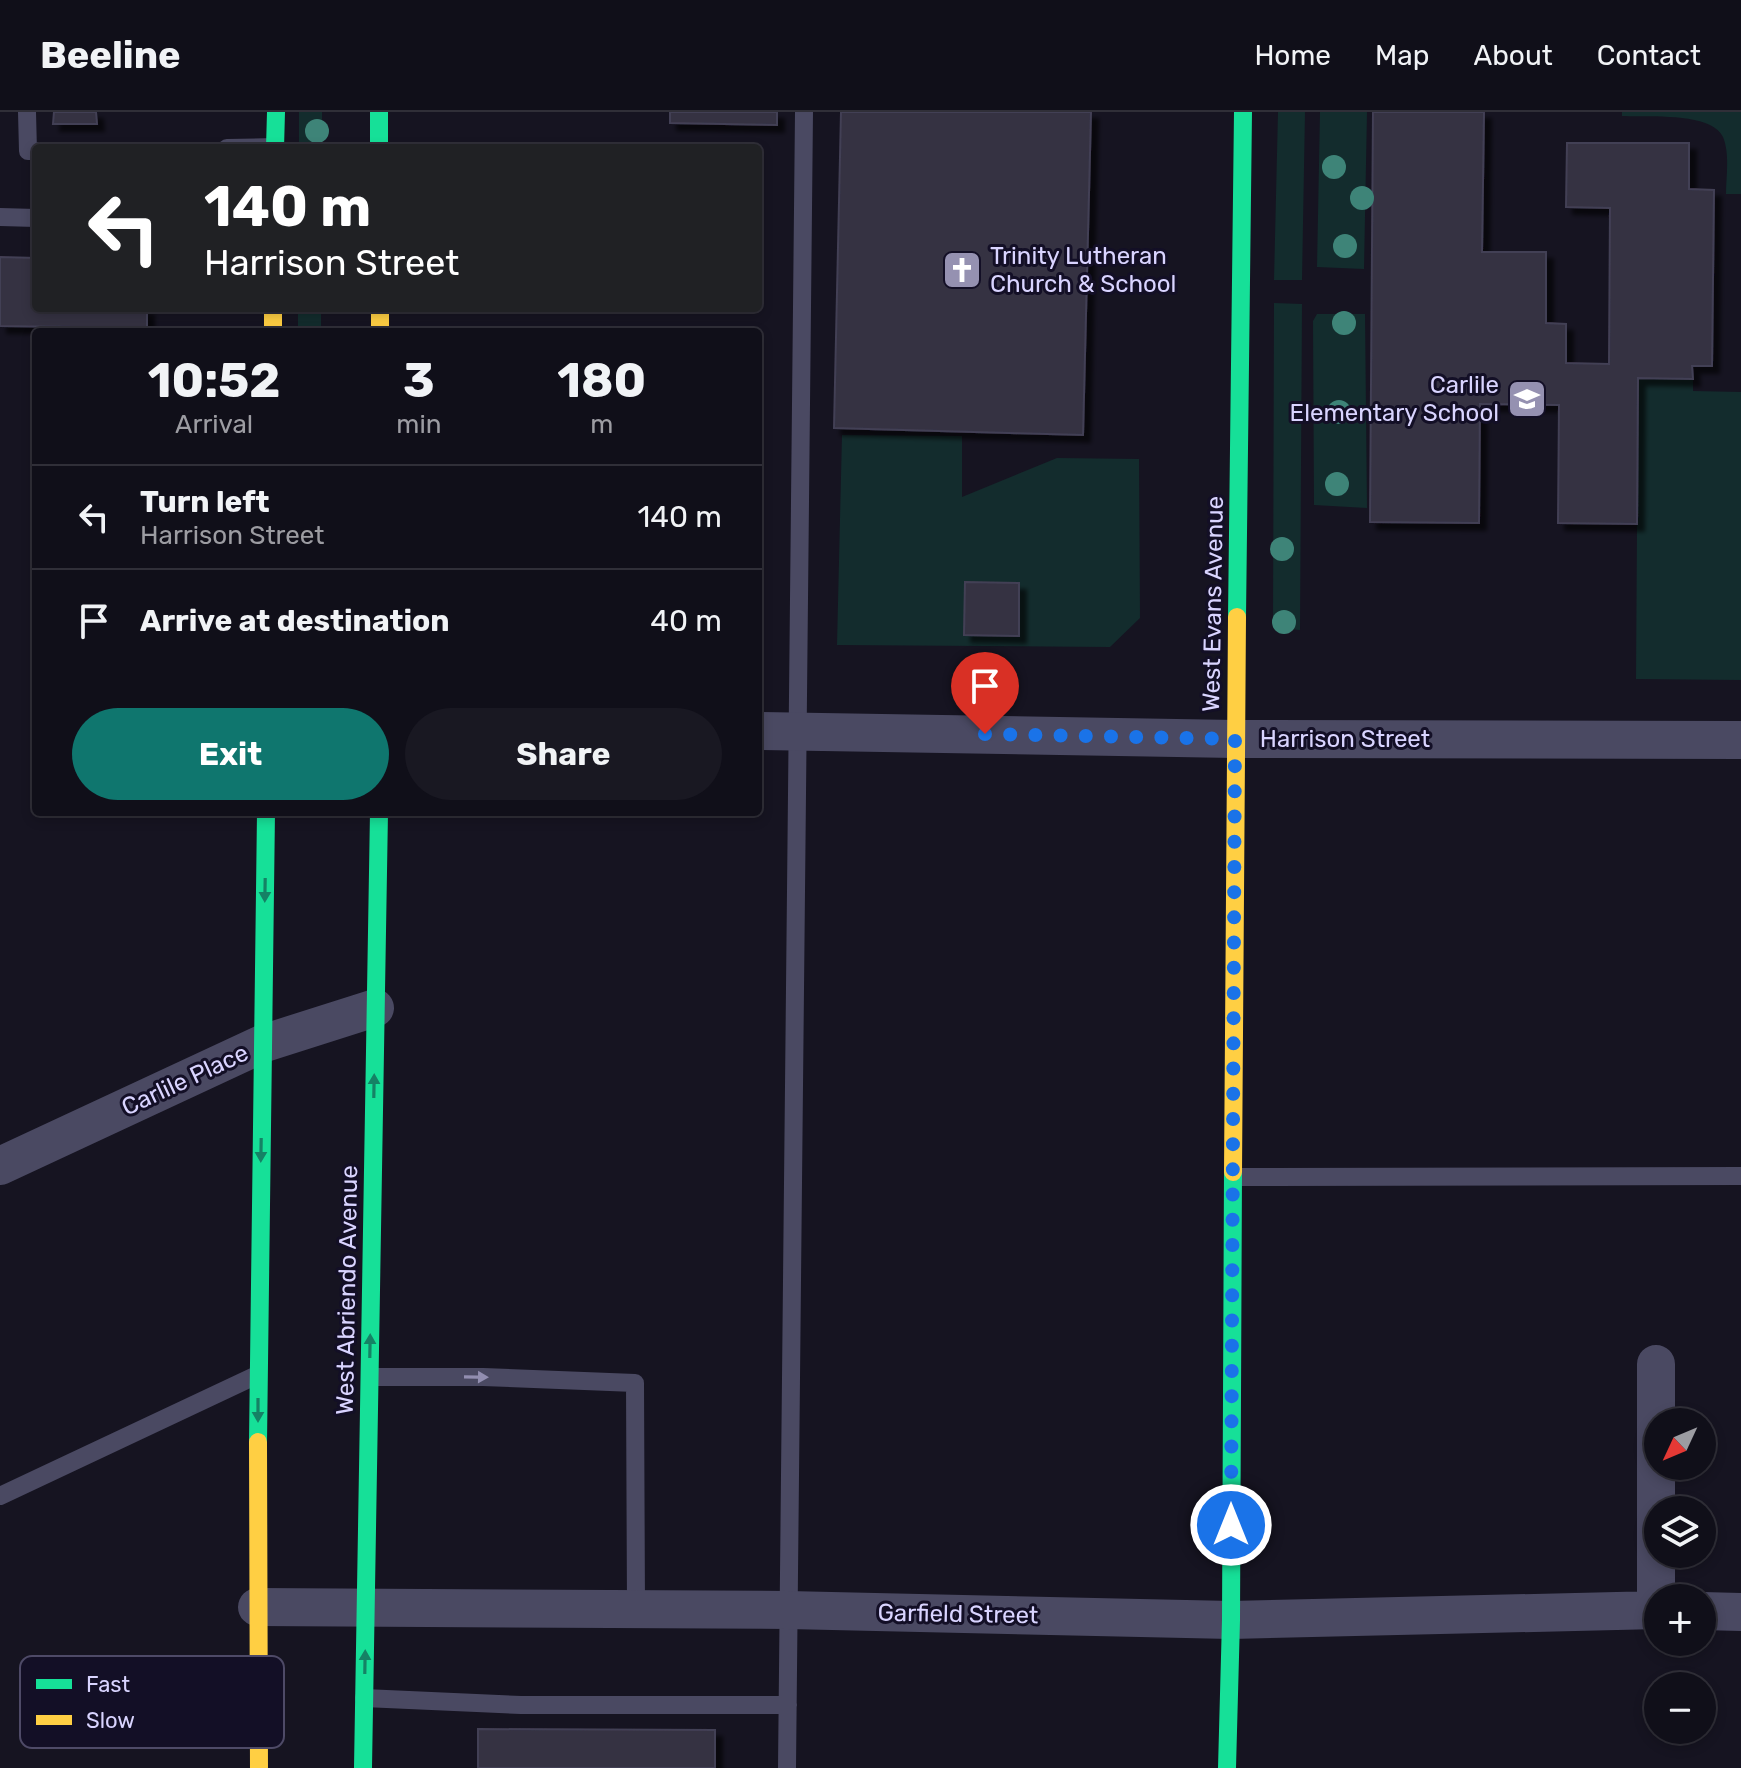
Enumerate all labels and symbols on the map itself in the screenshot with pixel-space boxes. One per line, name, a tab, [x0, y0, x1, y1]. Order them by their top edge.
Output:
place label: Trinity Lutheran Church & School	[990, 242, 1176, 298]
church icon: Trinity Lutheran Church & School	[941, 249, 983, 291]
place label: Carlile Elementary School	[1290, 371, 1499, 427]
school or university icon: Carlile Elementary School	[1506, 378, 1548, 420]
street label: West Evans Avenue	[1197, 496, 1229, 712]
pin	[951, 652, 1019, 734]
street label: Harrison Street	[1260, 725, 1430, 753]
one-way arrow	[258, 878, 271, 903]
street label: Carlile Place	[117, 1039, 253, 1121]
one-way arrow	[368, 1073, 380, 1098]
one-way arrow	[255, 1138, 267, 1163]
street label: West Abriendo Avenue	[331, 1165, 363, 1415]
one-way arrow	[364, 1333, 376, 1358]
one-way arrow	[464, 1371, 489, 1384]
one-way arrow	[252, 1398, 264, 1423]
north arrow	[1644, 1408, 1716, 1480]
position arrow	[1189, 1483, 1273, 1567]
street label: Garfield Street	[877, 1599, 1039, 1629]
one-way arrow	[359, 1649, 371, 1674]
legend	[20, 1656, 284, 1748]
text: Fast	[86, 1671, 131, 1698]
text: Slow	[86, 1707, 135, 1734]

